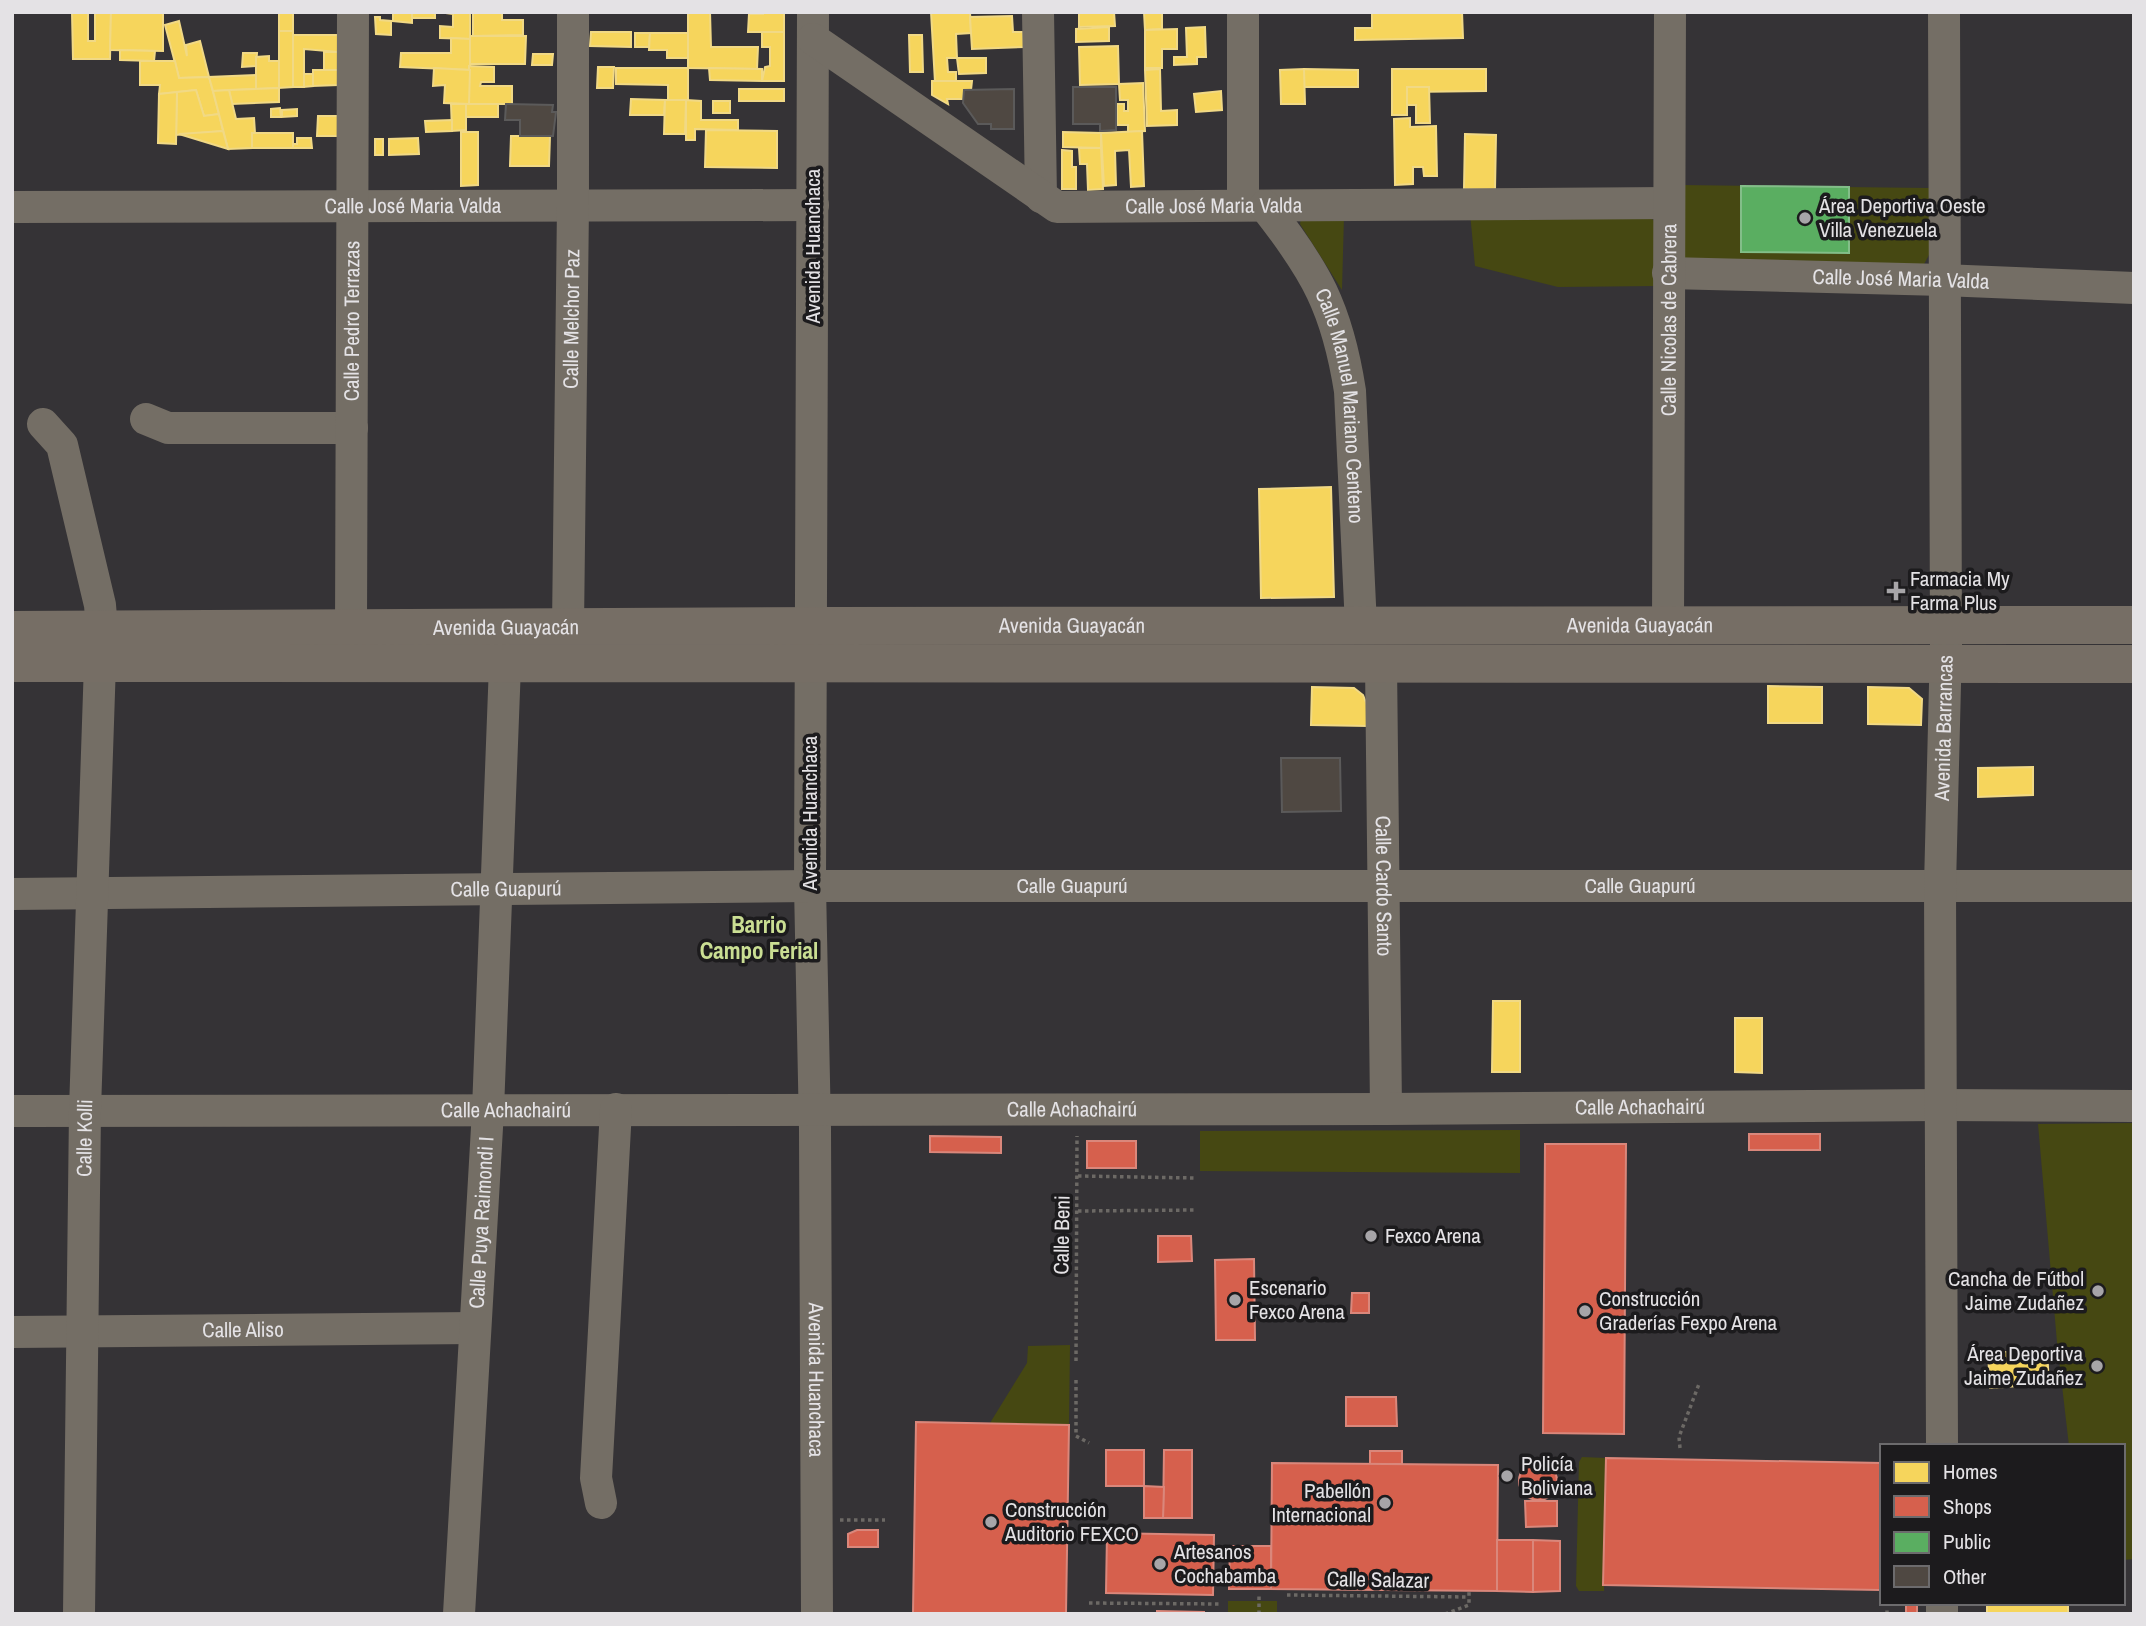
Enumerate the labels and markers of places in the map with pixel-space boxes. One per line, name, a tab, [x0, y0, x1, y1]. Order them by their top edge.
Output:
place label: Área Deportiva Oeste Villa Venezuela	[1818, 191, 1986, 244]
marker: Área Deportiva Oeste Villa Venezuela	[1797, 210, 1813, 226]
place label: Farmacia My Farma Plus	[1910, 564, 2010, 617]
marker: Farmacia My Farma Plus	[1888, 583, 1904, 599]
place label: Fexco Arena	[1385, 1221, 1481, 1250]
marker: Fexco Arena	[1363, 1228, 1379, 1244]
place label: Cancha de Fútbol Jaime Zudañez	[1948, 1264, 2084, 1317]
place label: Escenario Fexco Arena	[1249, 1273, 1345, 1326]
marker: Cancha de Fútbol Jaime Zudañez	[2090, 1283, 2106, 1299]
place label: Construcción Graderías Fexpo Arena	[1599, 1284, 1778, 1337]
marker: Escenario Fexco Arena	[1227, 1292, 1243, 1308]
marker: Construcción Graderías Fexpo Arena	[1577, 1303, 1593, 1319]
place label: Área Deportiva Jaime Zudañez	[1964, 1339, 2083, 1392]
marker: Área Deportiva Jaime Zudañez	[2089, 1358, 2105, 1374]
place label: Policía Boliviana	[1521, 1449, 1593, 1502]
marker: Policía Boliviana	[1499, 1468, 1515, 1484]
place label: Pabellón Internacional	[1271, 1476, 1371, 1529]
place label: Construcción Auditorio FEXCO	[1004, 1495, 1139, 1548]
marker: Pabellón Internacional	[1377, 1495, 1393, 1511]
marker: Construcción Auditorio FEXCO	[983, 1514, 999, 1530]
place label: Artesanos Cochabamba	[1173, 1537, 1277, 1590]
marker: Artesanos Cochabamba	[1152, 1556, 1168, 1572]

